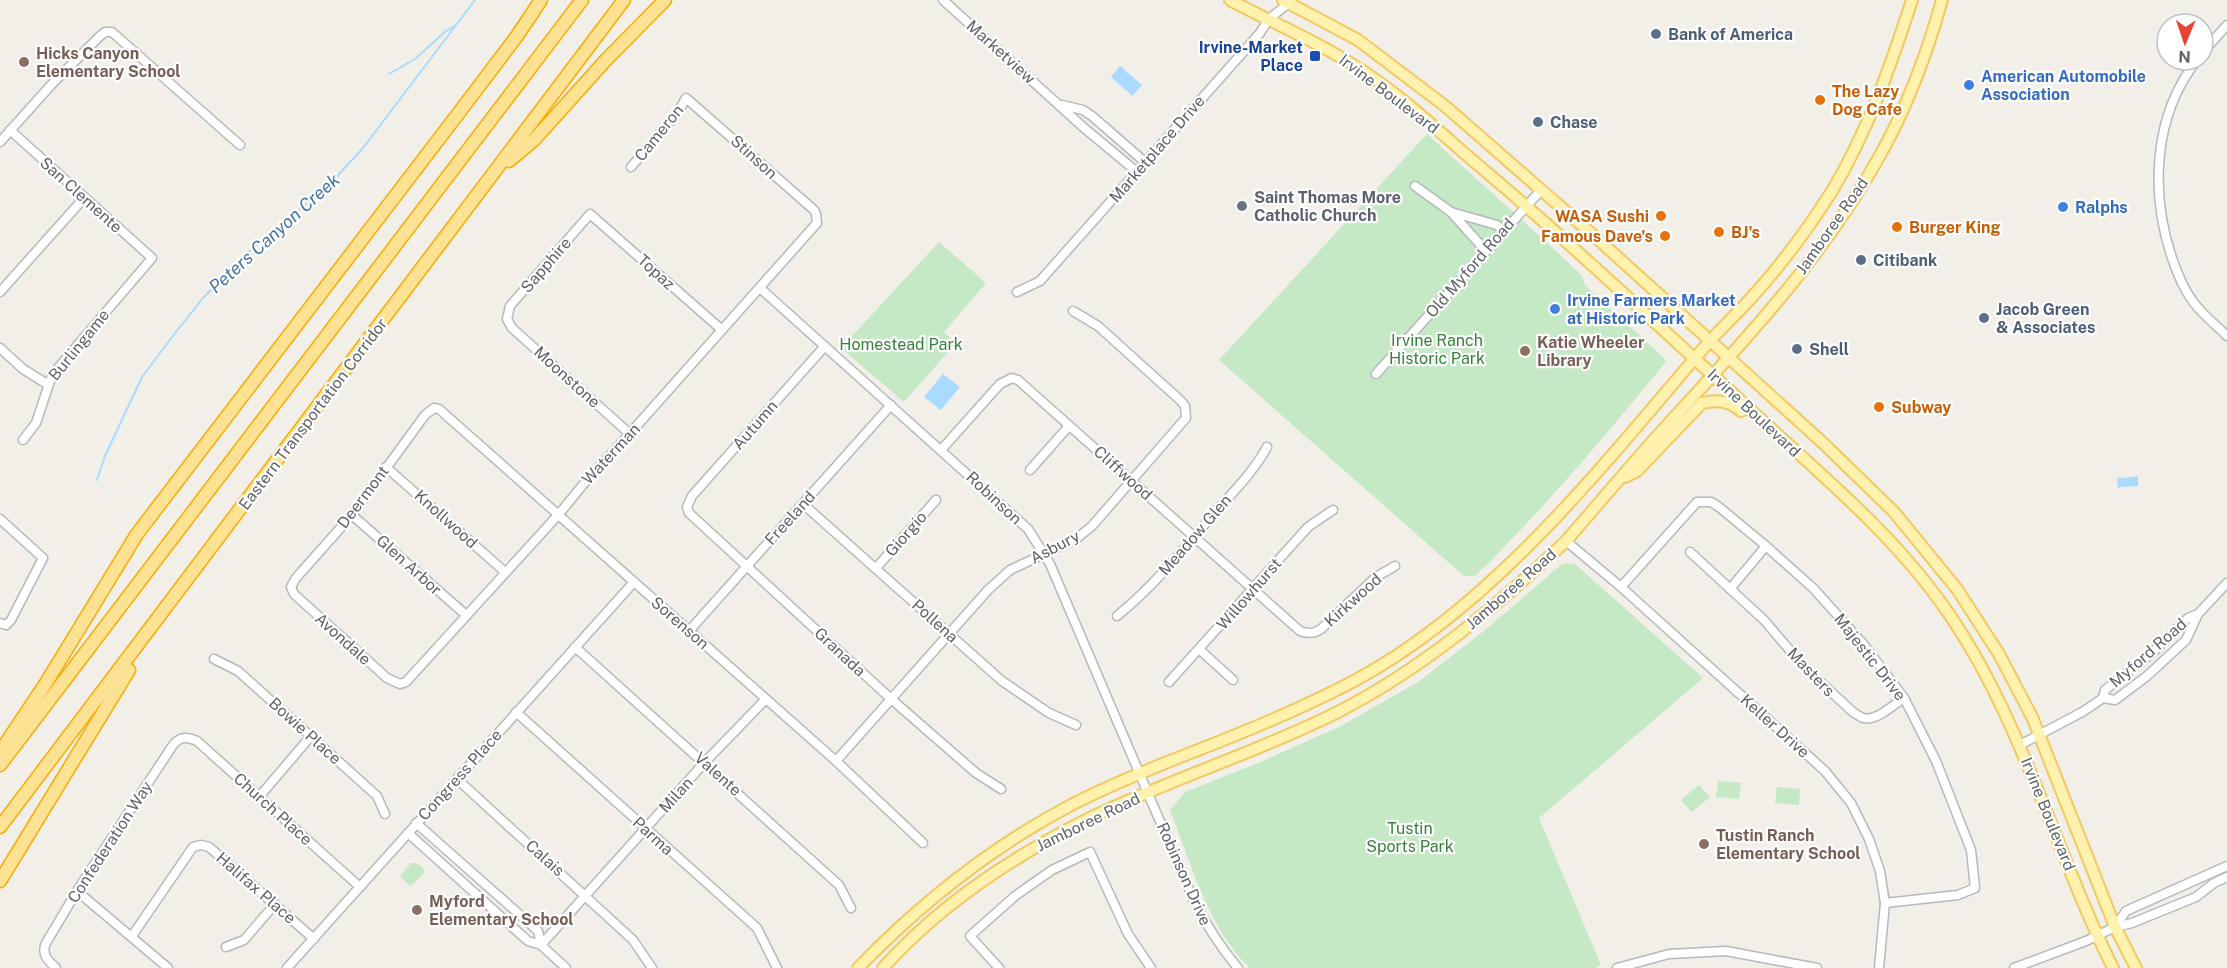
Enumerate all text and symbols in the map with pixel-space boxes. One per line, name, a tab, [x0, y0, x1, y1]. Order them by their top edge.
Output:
north arrow	[2155, 12, 2215, 72]
street label: Marketview	[963, 16, 1040, 88]
place label: Bank of America	[1668, 25, 1793, 44]
marker: Bank of America	[1649, 27, 1663, 41]
place label: Irvine-Market Place	[1199, 38, 1303, 75]
place label: Hicks Canyon Elementary School	[36, 44, 181, 81]
text: N	[2178, 47, 2191, 66]
marker: Irvine-Market Place	[1308, 49, 1322, 63]
street label: Irvine Boulevard	[1335, 50, 1443, 138]
marker: Hicks Canyon Elementary School	[17, 55, 31, 69]
place label: American Automobile Association	[1981, 67, 2146, 104]
marker: American Automobile Association	[1962, 78, 1976, 92]
place label: The Lazy Dog Cafe	[1832, 82, 1902, 119]
street label: Marketplace Drive	[1105, 92, 1209, 206]
marker: The Lazy Dog Cafe	[1813, 93, 1827, 107]
street label: Cameron	[631, 101, 687, 165]
place label: Chase	[1550, 113, 1598, 132]
marker: Chase	[1531, 115, 1545, 129]
street label: Stinson	[727, 131, 781, 183]
street label: San Clemente	[36, 153, 126, 237]
water label: Peters Canyon Creek	[204, 169, 344, 297]
street label: Jamboree Road	[1792, 174, 1872, 278]
place label: Saint Thomas More Catholic Church	[1254, 188, 1401, 225]
place label: Ralphs	[2075, 198, 2128, 217]
marker: Saint Thomas More Catholic Church	[1235, 199, 1249, 213]
marker: Ralphs	[2056, 200, 2070, 214]
place label: WASA Sushi	[1555, 207, 1649, 226]
marker: WASA Sushi	[1654, 209, 1668, 223]
street label: Old Myford Road	[1422, 215, 1518, 321]
place label: Burger King	[1909, 218, 2001, 237]
marker: Burger King	[1890, 220, 1904, 234]
place label: BJ's	[1731, 223, 1760, 242]
marker: BJ's	[1712, 225, 1726, 239]
place label: Famous Dave's	[1541, 227, 1653, 246]
marker: Famous Dave's	[1658, 229, 1672, 243]
street label: Sapphire	[517, 233, 575, 297]
street label: Topaz	[634, 250, 679, 294]
place label: Citibank	[1873, 251, 1937, 270]
marker: Citibank	[1854, 253, 1868, 267]
place label: Irvine Farmers Market at Historic Park	[1567, 291, 1736, 328]
place label: Jacob Green & Associates	[1996, 300, 2095, 337]
marker: Irvine Farmers Market at Historic Park	[1548, 302, 1562, 316]
street label: Burlingame	[45, 306, 113, 384]
marker: Jacob Green & Associates	[1977, 311, 1991, 325]
street label: Eastern Transportation Corridor	[235, 314, 391, 514]
park label: Irvine Ranch Historic Park	[1389, 331, 1485, 368]
place label: Katie Wheeler Library	[1537, 333, 1645, 370]
park label: Homestead Park	[839, 335, 963, 354]
place label: Shell	[1809, 340, 1849, 359]
street label: Moonstone	[530, 342, 604, 412]
marker: Shell	[1790, 342, 1804, 356]
marker: Katie Wheeler Library	[1518, 344, 1532, 358]
street label: Irvine Boulevard	[1704, 365, 1804, 461]
street label: Autumn	[728, 396, 782, 454]
place label: Subway	[1891, 398, 1951, 417]
marker: Subway	[1872, 400, 1886, 414]
street label: Waterman	[578, 420, 644, 488]
street label: Cliffwood	[1090, 442, 1156, 504]
street label: Deermont	[333, 462, 393, 532]
street label: Robinson	[962, 468, 1026, 528]
street label: Knollwood	[411, 486, 481, 552]
street label: Freeland	[761, 487, 819, 549]
street label: Meadow Glen	[1155, 491, 1235, 579]
street label: Giorgio	[881, 508, 931, 560]
street label: Asbury	[1027, 526, 1083, 568]
street label: Glen Arbor	[373, 531, 445, 599]
street label: Jamboree Road	[1462, 545, 1560, 633]
street label: Willowhurst	[1213, 554, 1285, 634]
street label: Kirkwood	[1320, 569, 1386, 631]
street label: Sorenson	[647, 593, 713, 653]
street label: Pollena	[908, 595, 962, 647]
street label: Avondale	[311, 609, 375, 669]
street label: Majestic Drive	[1830, 610, 1910, 704]
street label: Myford Road	[2106, 614, 2190, 692]
street label: Granada	[810, 624, 870, 680]
street label: Masters	[1783, 644, 1839, 700]
street label: Keller Drive	[1737, 690, 1813, 762]
street label: Bowie Place	[265, 694, 345, 768]
street label: Congress Place	[414, 726, 506, 824]
street label: Valente	[691, 748, 745, 800]
street label: Irvine Boulevard	[2017, 755, 2079, 873]
street label: Church Place	[230, 769, 316, 849]
street label: Milan	[655, 773, 697, 817]
street label: Confederation Way	[64, 777, 157, 906]
street label: Jamboree Road	[1033, 789, 1143, 855]
street label: Parma	[629, 813, 677, 859]
street label: Robinson Drive	[1153, 819, 1215, 929]
park label: Tustin Sports Park	[1366, 819, 1454, 856]
place label: Tustin Ranch Elementary School	[1716, 826, 1861, 863]
street label: Calais	[522, 836, 568, 880]
marker: Tustin Ranch Elementary School	[1697, 837, 1711, 851]
street label: Halifax Place	[212, 848, 300, 928]
place label: Myford Elementary School	[429, 892, 574, 929]
marker: Myford Elementary School	[410, 903, 424, 917]

